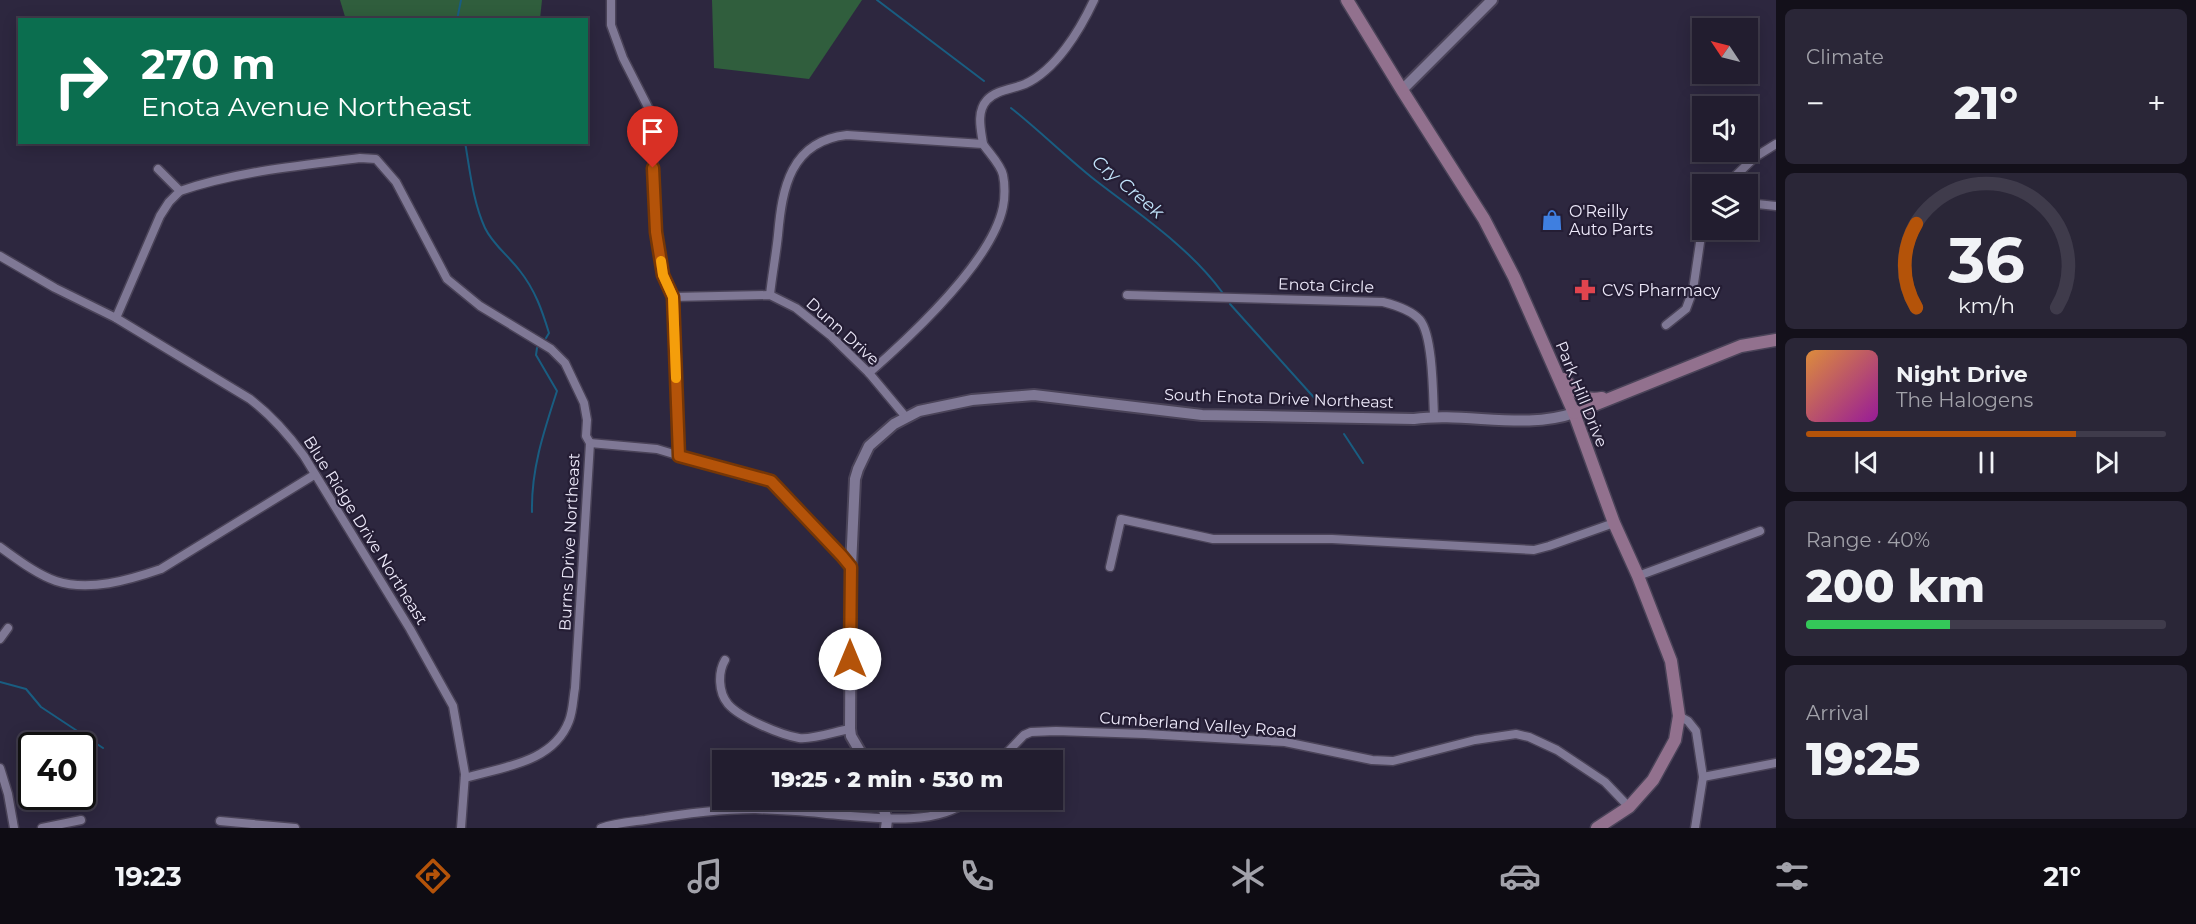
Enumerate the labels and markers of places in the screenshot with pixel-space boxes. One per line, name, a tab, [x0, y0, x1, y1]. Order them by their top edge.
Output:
pin	[627, 106, 678, 168]
place label: O'Reilly Auto Parts	[1569, 202, 1653, 239]
shop icon: O'Reilly Auto Parts	[1540, 208, 1564, 232]
pharmacy icon: CVS Pharmacy	[1573, 278, 1597, 302]
place label: CVS Pharmacy	[1602, 281, 1721, 300]

